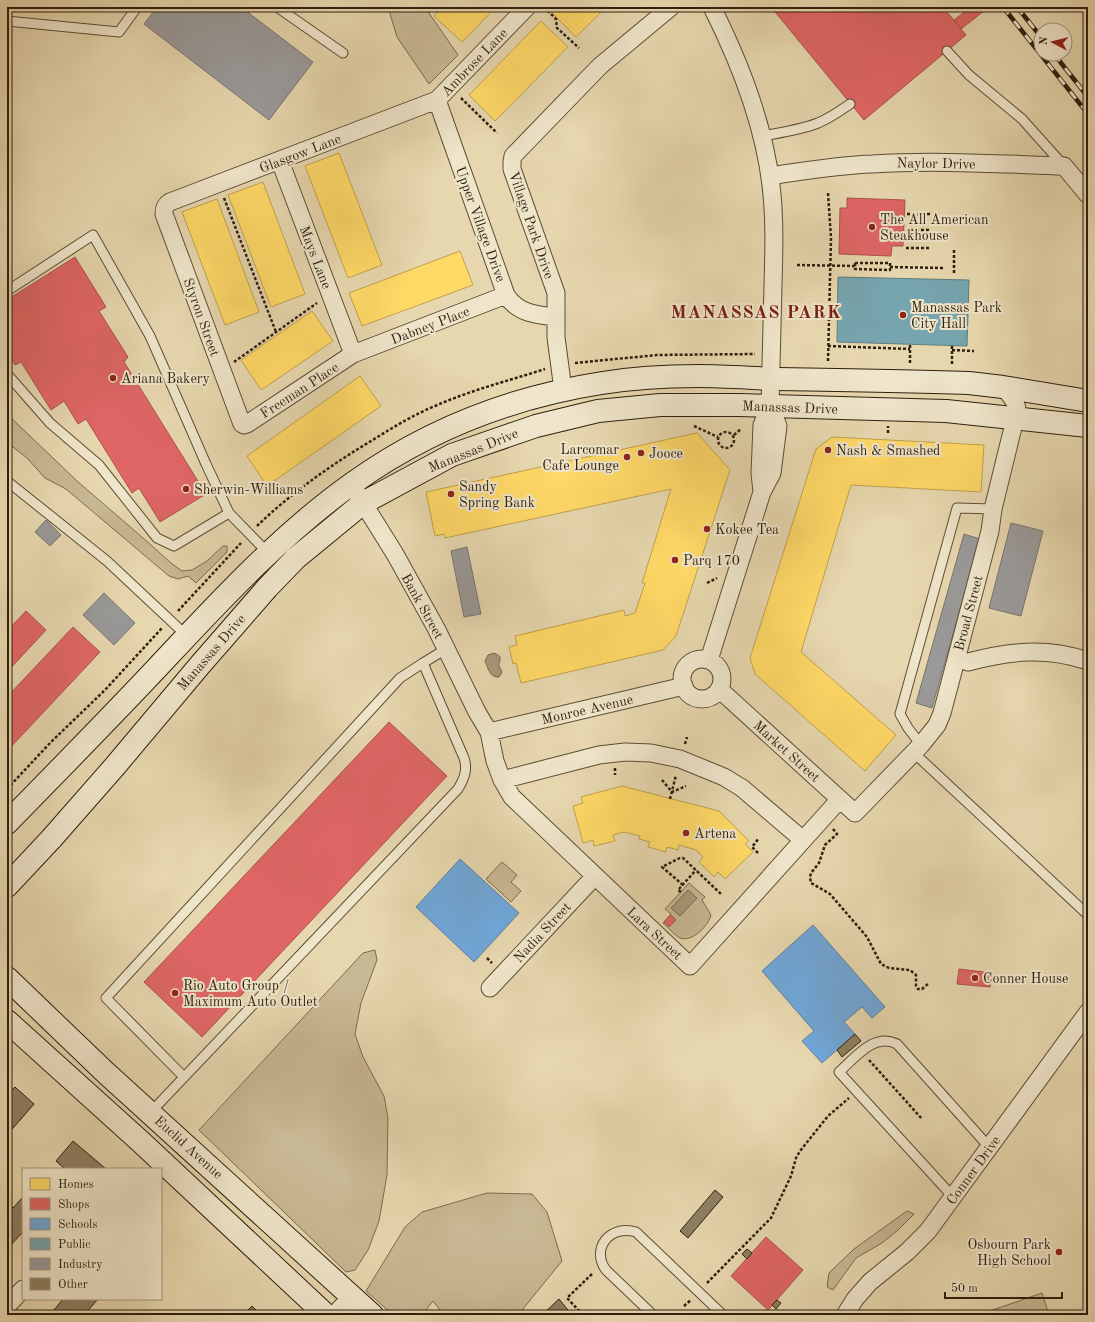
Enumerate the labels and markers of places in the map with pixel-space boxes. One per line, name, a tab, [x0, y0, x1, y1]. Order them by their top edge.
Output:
place label: The All American Steakhouse	[880, 213, 989, 243]
marker: The All American Steakhouse	[867, 222, 877, 232]
place label: Manassas Park City Hall	[911, 301, 1002, 331]
marker: Manassas Park City Hall	[898, 310, 908, 320]
place label: Ariana Bakery	[121, 372, 211, 386]
marker: Ariana Bakery	[108, 373, 118, 383]
place label: Larcomar Cafe Lounge	[542, 443, 619, 473]
place label: Nash & Smashed	[836, 444, 940, 458]
marker: Nash & Smashed	[823, 445, 833, 455]
place label: Jooce	[649, 447, 683, 461]
marker: Jooce	[636, 448, 646, 458]
marker: Larcomar Cafe Lounge	[622, 452, 632, 462]
place label: Sandy Spring Bank	[459, 480, 535, 510]
place label: Sherwin-Williams	[194, 483, 303, 497]
marker: Sherwin-Williams	[181, 484, 191, 494]
marker: Sandy Spring Bank	[446, 489, 456, 499]
place label: Kokee Tea	[715, 523, 779, 537]
marker: Kokee Tea	[702, 524, 712, 534]
place label: Parq 170	[683, 554, 740, 568]
marker: Parq 170	[670, 555, 680, 565]
place label: Artena	[694, 827, 736, 841]
marker: Artena	[681, 828, 691, 838]
place label: Conner House	[983, 972, 1069, 986]
marker: Conner House	[970, 973, 980, 983]
place label: Rio Auto Group / Maximum Auto Outlet	[183, 979, 318, 1009]
marker: Rio Auto Group / Maximum Auto Outlet	[170, 988, 180, 998]
place label: Osbourn Park High School	[967, 1238, 1051, 1268]
marker: Osbourn Park High School	[1054, 1247, 1064, 1257]

